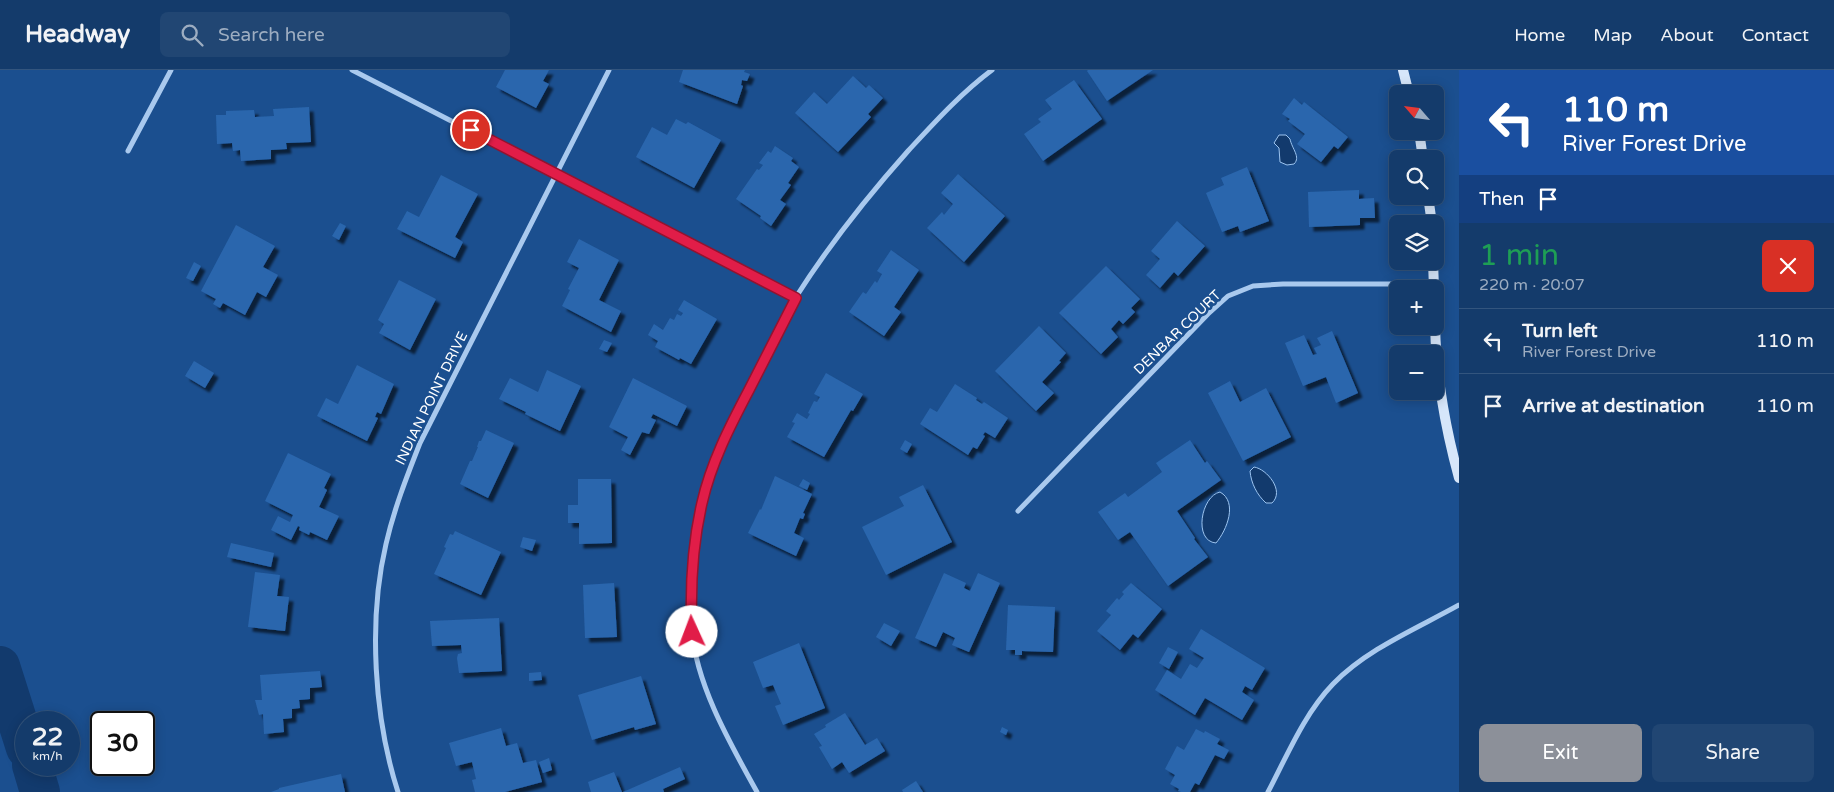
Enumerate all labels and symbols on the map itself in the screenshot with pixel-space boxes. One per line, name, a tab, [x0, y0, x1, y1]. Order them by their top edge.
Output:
north arrow	[1389, 85, 1444, 140]
pin	[450, 109, 492, 151]
street label: DENBAR COURT	[1130, 286, 1225, 378]
street label: INDIAN POINT DRIVE	[392, 329, 471, 468]
position arrow	[665, 605, 717, 657]
speed limit sign: 30	[90, 711, 155, 776]

